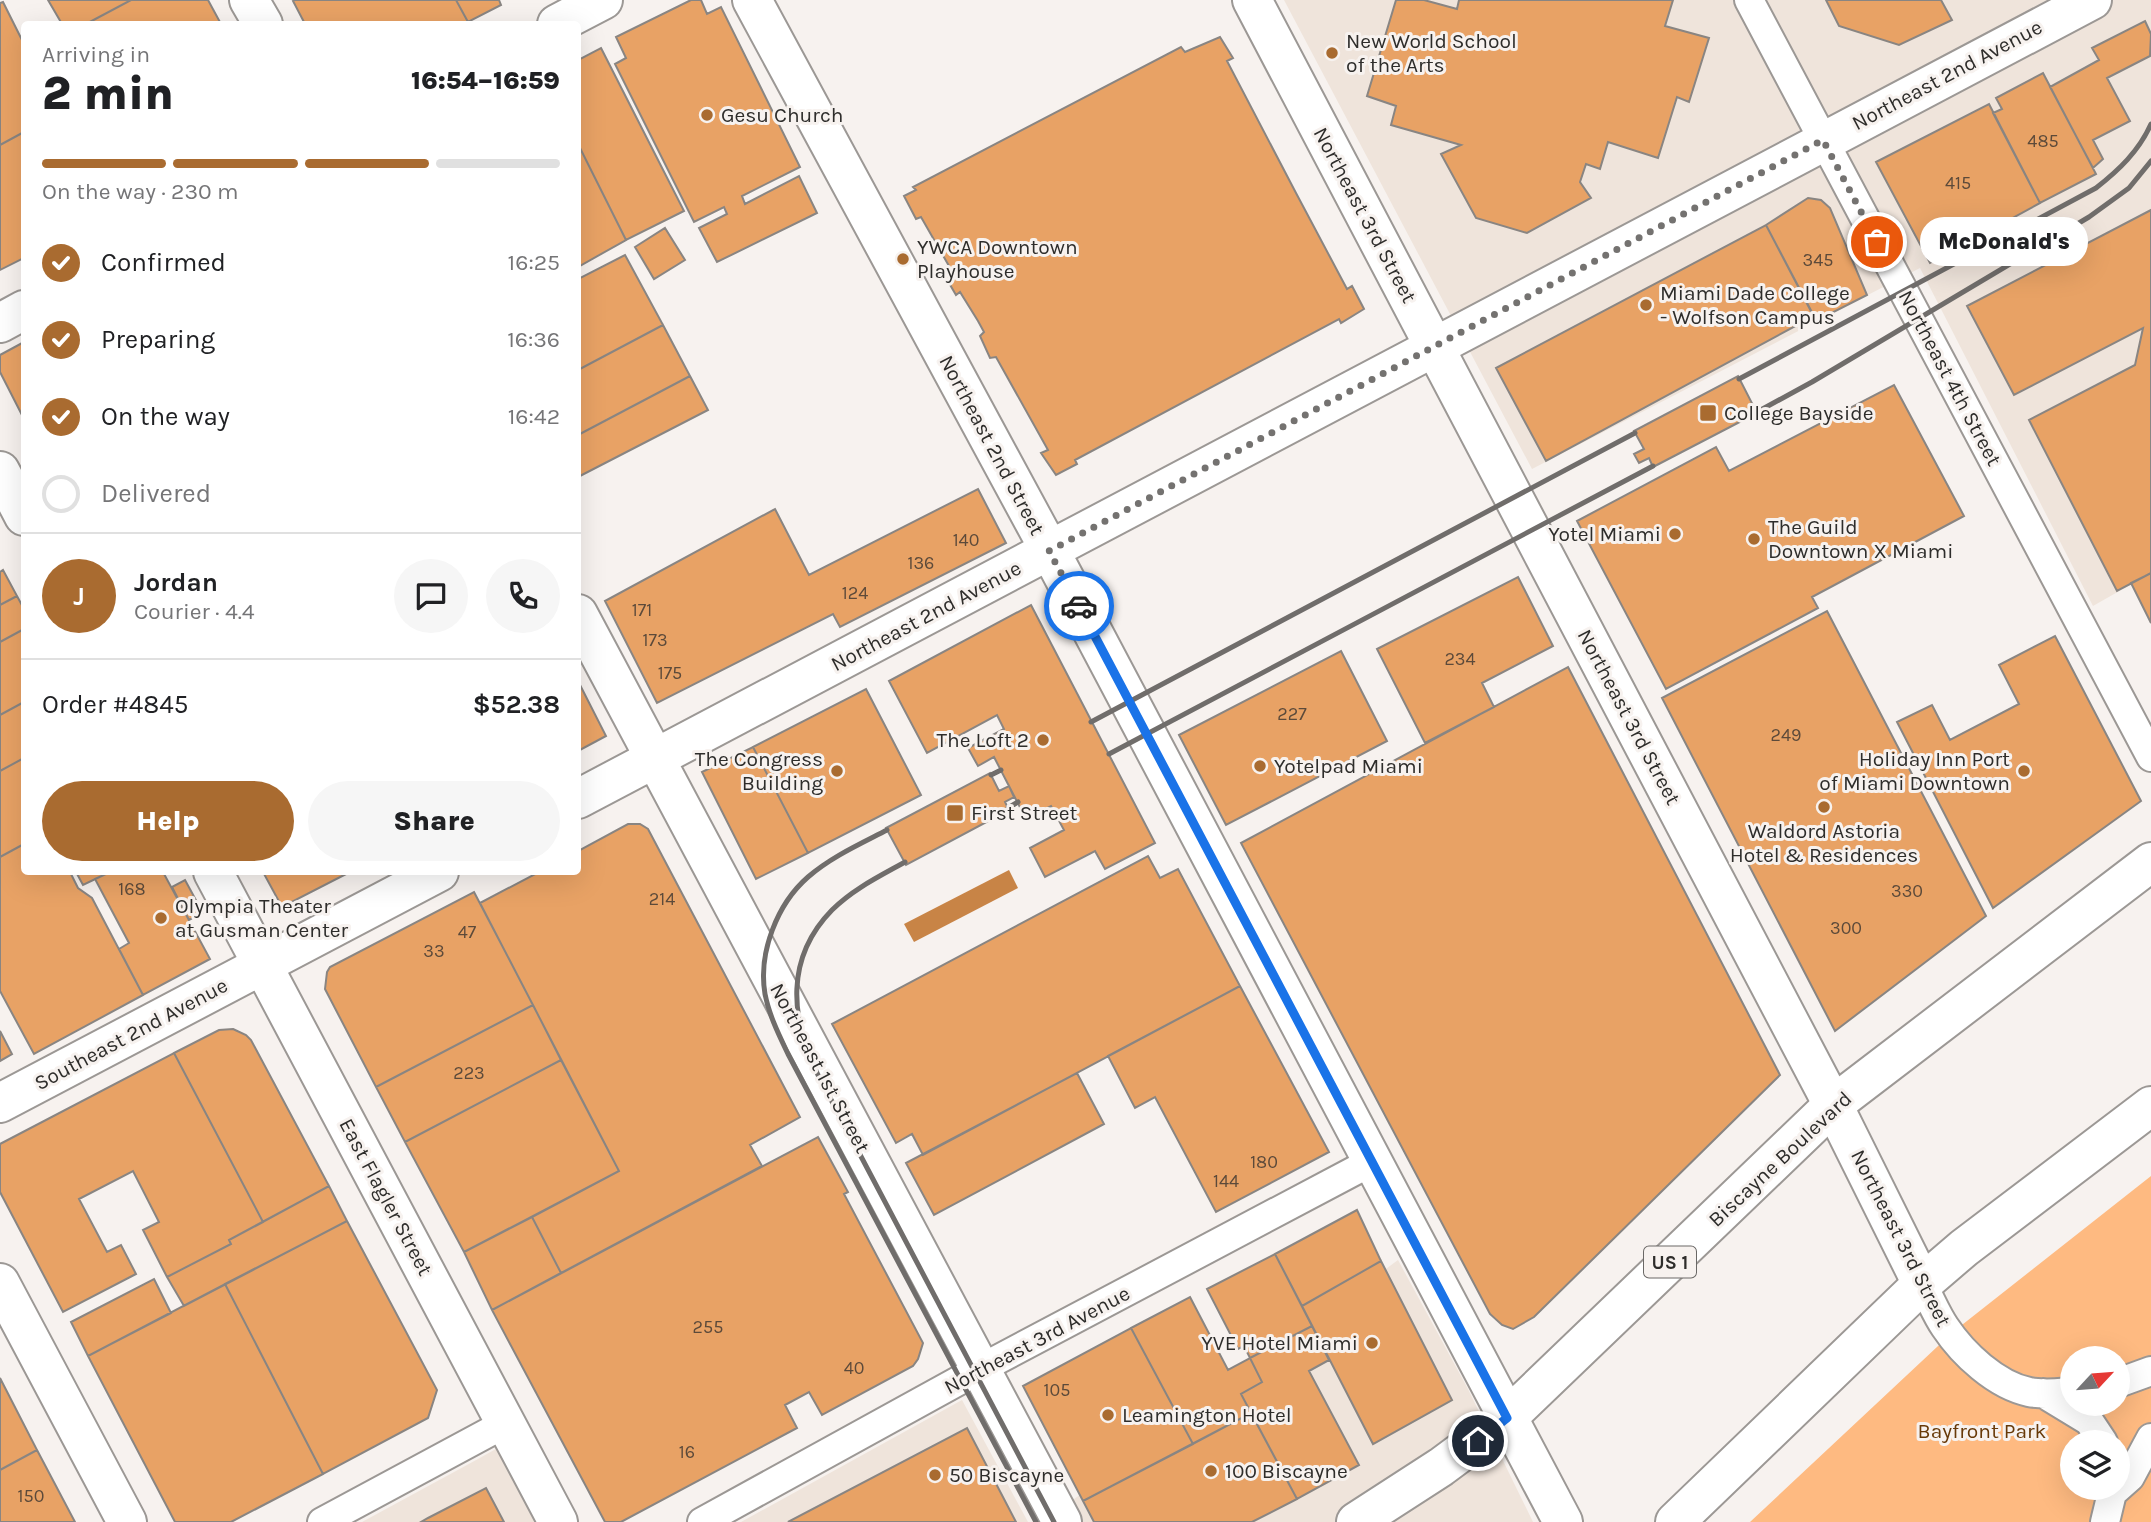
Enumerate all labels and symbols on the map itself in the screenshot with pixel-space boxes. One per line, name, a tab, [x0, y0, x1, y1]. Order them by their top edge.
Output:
street label: Northeast 2nd Avenue	[1848, 15, 2046, 135]
place label: New World School of the Arts	[1346, 29, 1517, 77]
marker: New World School of the Arts	[1324, 45, 1340, 61]
place label: Gesu Church	[721, 103, 843, 127]
marker: Gesu Church	[699, 107, 715, 123]
street label: Northeast 3rd Street	[1309, 123, 1421, 307]
house number: 485	[2027, 130, 2059, 152]
house number: 415	[1945, 172, 1971, 194]
pin	[1847, 212, 1907, 272]
callout: McDonald's	[1919, 218, 2087, 266]
place label: YWCA Downtown Playhouse	[917, 235, 1078, 283]
house number: 345	[1803, 249, 1833, 271]
marker: YWCA Downtown Playhouse	[895, 251, 911, 267]
place label: Miami Dade College - Wolfson Campus	[1660, 281, 1850, 329]
street label: Northeast 4th Street	[1894, 286, 2006, 470]
marker: Miami Dade College - Wolfson Campus	[1638, 297, 1654, 313]
street label: Northeast 2nd Street	[934, 351, 1050, 539]
place label: College Bayside	[1724, 401, 1873, 425]
marker: College Bayside	[1698, 403, 1718, 423]
place label: The Guild Downtown X Miami	[1768, 515, 1953, 563]
place label: Yotel Miami	[1548, 522, 1661, 546]
marker: Yotel Miami	[1667, 526, 1683, 542]
house number: 140	[953, 529, 979, 551]
marker: The Guild Downtown X Miami	[1746, 531, 1762, 547]
house number: 136	[908, 552, 934, 574]
street label: Northeast 2nd Avenue	[827, 556, 1025, 676]
courier	[1044, 571, 1114, 641]
house number: 124	[842, 582, 868, 604]
house number: 171	[632, 599, 652, 621]
street label: Northeast 3rd Street	[1573, 625, 1685, 809]
house number: 173	[642, 629, 668, 651]
house number: 234	[1444, 648, 1476, 670]
house number: 175	[658, 662, 682, 684]
house number: 227	[1277, 703, 1307, 725]
house number: 249	[1771, 724, 1801, 746]
place label: The Loft 2	[937, 728, 1029, 752]
marker: The Loft 2	[1035, 732, 1051, 748]
place label: The Congress Building	[695, 747, 823, 795]
place label: Holiday Inn Port of Miami Downtown	[1819, 747, 2010, 795]
place label: Yotelpad Miami	[1274, 754, 1423, 778]
marker: Yotelpad Miami	[1252, 758, 1268, 774]
marker: The Congress Building	[829, 763, 845, 779]
marker: Holiday Inn Port of Miami Downtown	[2016, 763, 2032, 779]
marker: Waldord Astoria Hotel & Residences	[1816, 799, 1832, 815]
place label: First Street	[971, 801, 1078, 825]
marker: First Street	[945, 803, 965, 823]
place label: Waldord Astoria Hotel & Residences	[1730, 819, 1918, 867]
house number: 168	[118, 878, 146, 900]
house number: 330	[1891, 880, 1923, 902]
house number: 214	[649, 888, 675, 910]
place label: Olympia Theater at Gusman Center	[175, 894, 349, 942]
marker: Olympia Theater at Gusman Center	[153, 910, 169, 926]
house number: 300	[1830, 917, 1862, 939]
house number: 47	[458, 921, 477, 943]
house number: 33	[423, 940, 445, 962]
street label: Southeast 2nd Avenue	[30, 973, 232, 1095]
street label: Northeast 1st Street	[765, 979, 875, 1157]
house number: 223	[453, 1062, 485, 1084]
street label: Biscayne Boulevard	[1703, 1086, 1857, 1232]
street label: East Flagler Street	[334, 1114, 438, 1280]
street label: Northeast 3rd Street	[1846, 1146, 1956, 1331]
house number: 180	[1250, 1151, 1278, 1173]
house number: 144	[1213, 1170, 1239, 1192]
road number: US 1	[1644, 1246, 1696, 1278]
street label: Northeast 3rd Avenue	[940, 1281, 1134, 1399]
house number: 255	[693, 1316, 723, 1338]
place label: YVE Hotel Miami	[1201, 1331, 1358, 1355]
marker: YVE Hotel Miami	[1364, 1335, 1380, 1351]
north arrow	[2060, 1346, 2130, 1416]
house number: 40	[844, 1357, 864, 1379]
house number: 105	[1044, 1379, 1070, 1401]
place label: Leamington Hotel	[1122, 1403, 1292, 1427]
marker: Leamington Hotel	[1100, 1407, 1116, 1423]
pin	[1448, 1411, 1508, 1471]
park label: Bayfront Park	[1918, 1419, 2047, 1443]
house number: 16	[679, 1441, 695, 1463]
place label: 100 Biscayne	[1225, 1459, 1348, 1483]
place label: 50 Biscayne	[949, 1463, 1064, 1487]
marker: 100 Biscayne	[1203, 1463, 1219, 1479]
marker: 50 Biscayne	[927, 1467, 943, 1483]
house number: 150	[18, 1485, 44, 1507]

